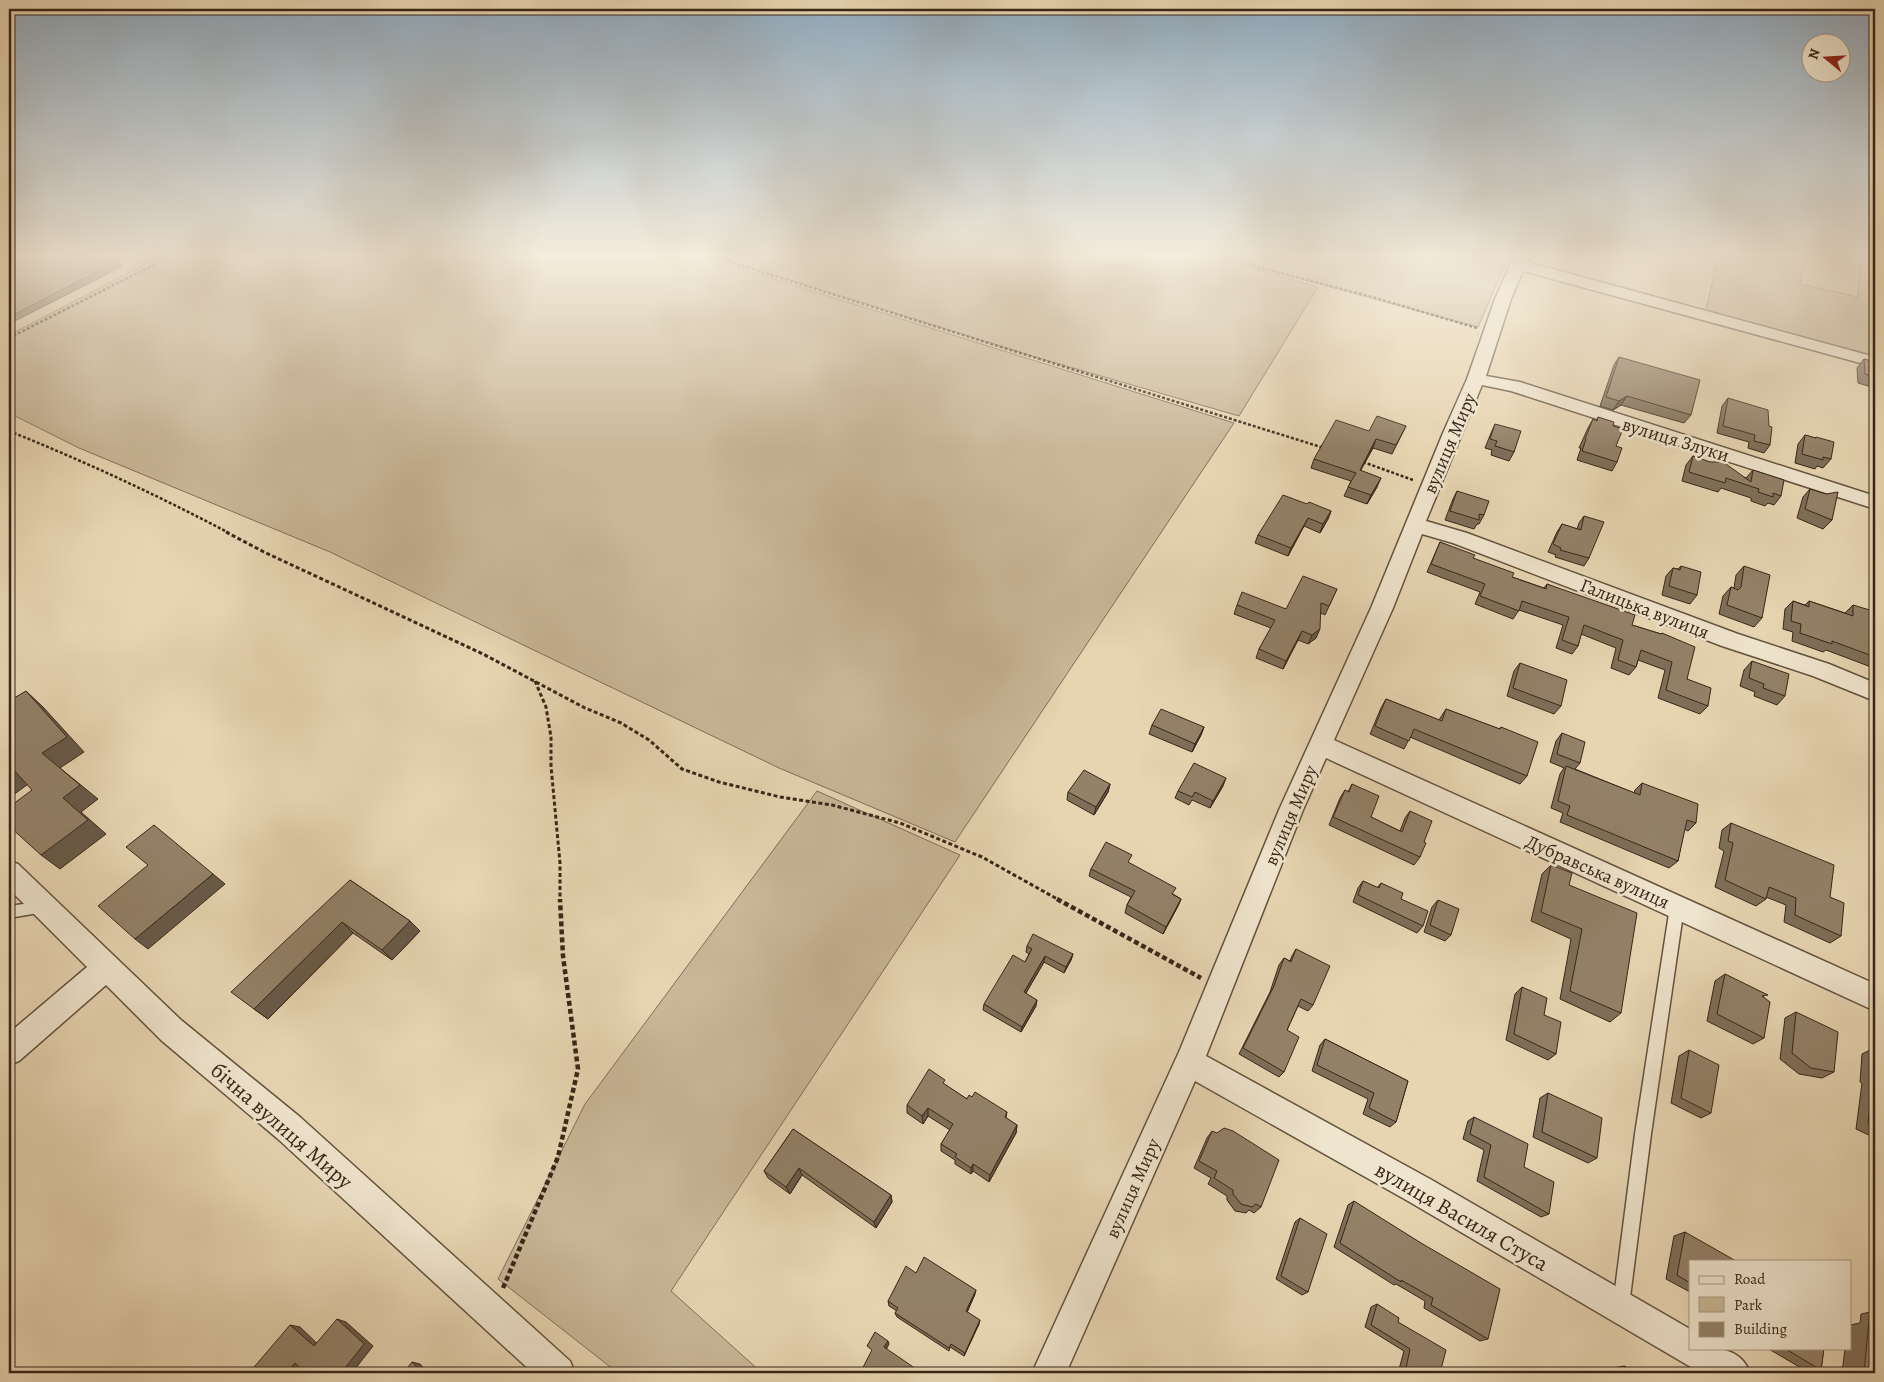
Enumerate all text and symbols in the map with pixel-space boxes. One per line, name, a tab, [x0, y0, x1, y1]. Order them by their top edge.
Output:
north arrow	[1802, 32, 1852, 82]
text: N	[1804, 46, 1825, 62]
street label: вулиця Миру	[1417, 389, 1483, 498]
street label: вулиця Злуки	[1619, 411, 1732, 469]
street label: Галицька вулиця	[1576, 572, 1713, 646]
street label: вулиця Миру	[1258, 761, 1324, 870]
street label: Дубравська вулиця	[1522, 829, 1674, 915]
street label: бічна вулиця Миру	[204, 1056, 360, 1197]
street label: вулиця Миру	[1099, 1134, 1167, 1243]
street label: вулиця Василя Стуса	[1369, 1155, 1554, 1279]
legend	[1689, 1260, 1852, 1350]
text: Road	[1734, 1269, 1766, 1289]
text: Park	[1734, 1295, 1763, 1315]
text: Building	[1734, 1319, 1787, 1339]

